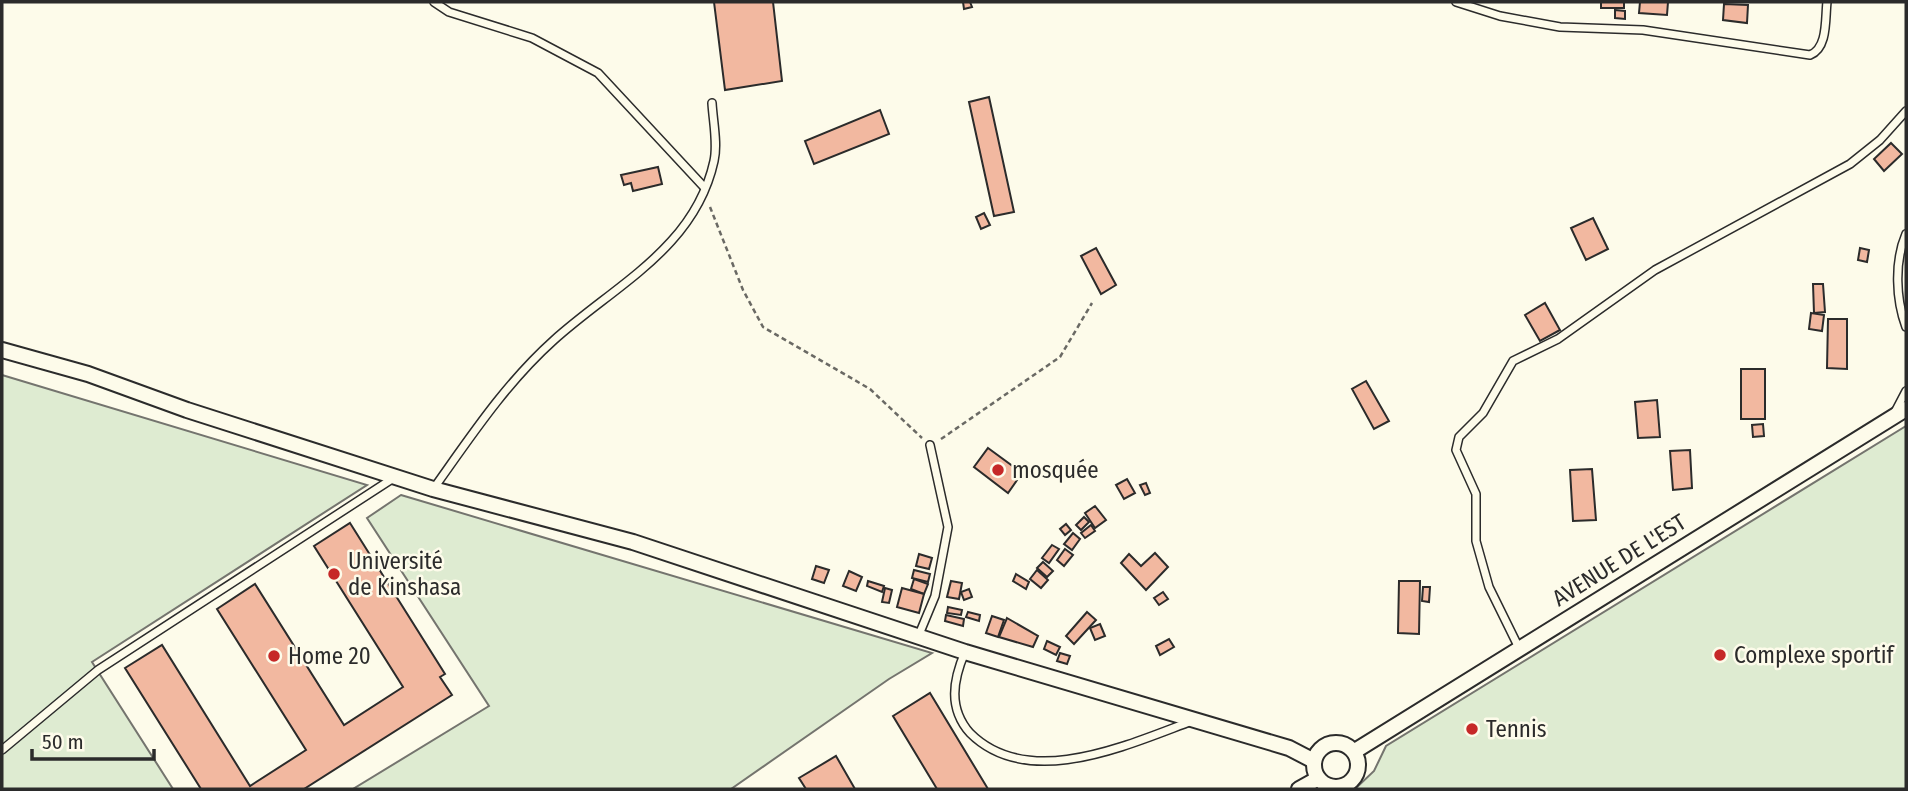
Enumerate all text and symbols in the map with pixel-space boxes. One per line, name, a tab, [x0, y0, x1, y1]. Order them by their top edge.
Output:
place label: mosquée	[1012, 456, 1099, 484]
marker: mosquée	[990, 462, 1006, 478]
street label: AVENUE DE L'EST	[1547, 508, 1691, 612]
place label: Université de Kinshasa	[348, 547, 461, 601]
marker: Université de Kinshasa	[326, 566, 342, 582]
place label: Complexe sportif	[1734, 641, 1895, 669]
place label: Home 20	[288, 642, 371, 670]
marker: Complexe sportif	[1712, 647, 1728, 663]
marker: Home 20	[266, 648, 282, 664]
place label: Tennis	[1486, 715, 1547, 743]
scale bar	[32, 718, 154, 762]
marker: Tennis	[1464, 721, 1480, 737]
text: 50 m	[42, 729, 84, 755]

